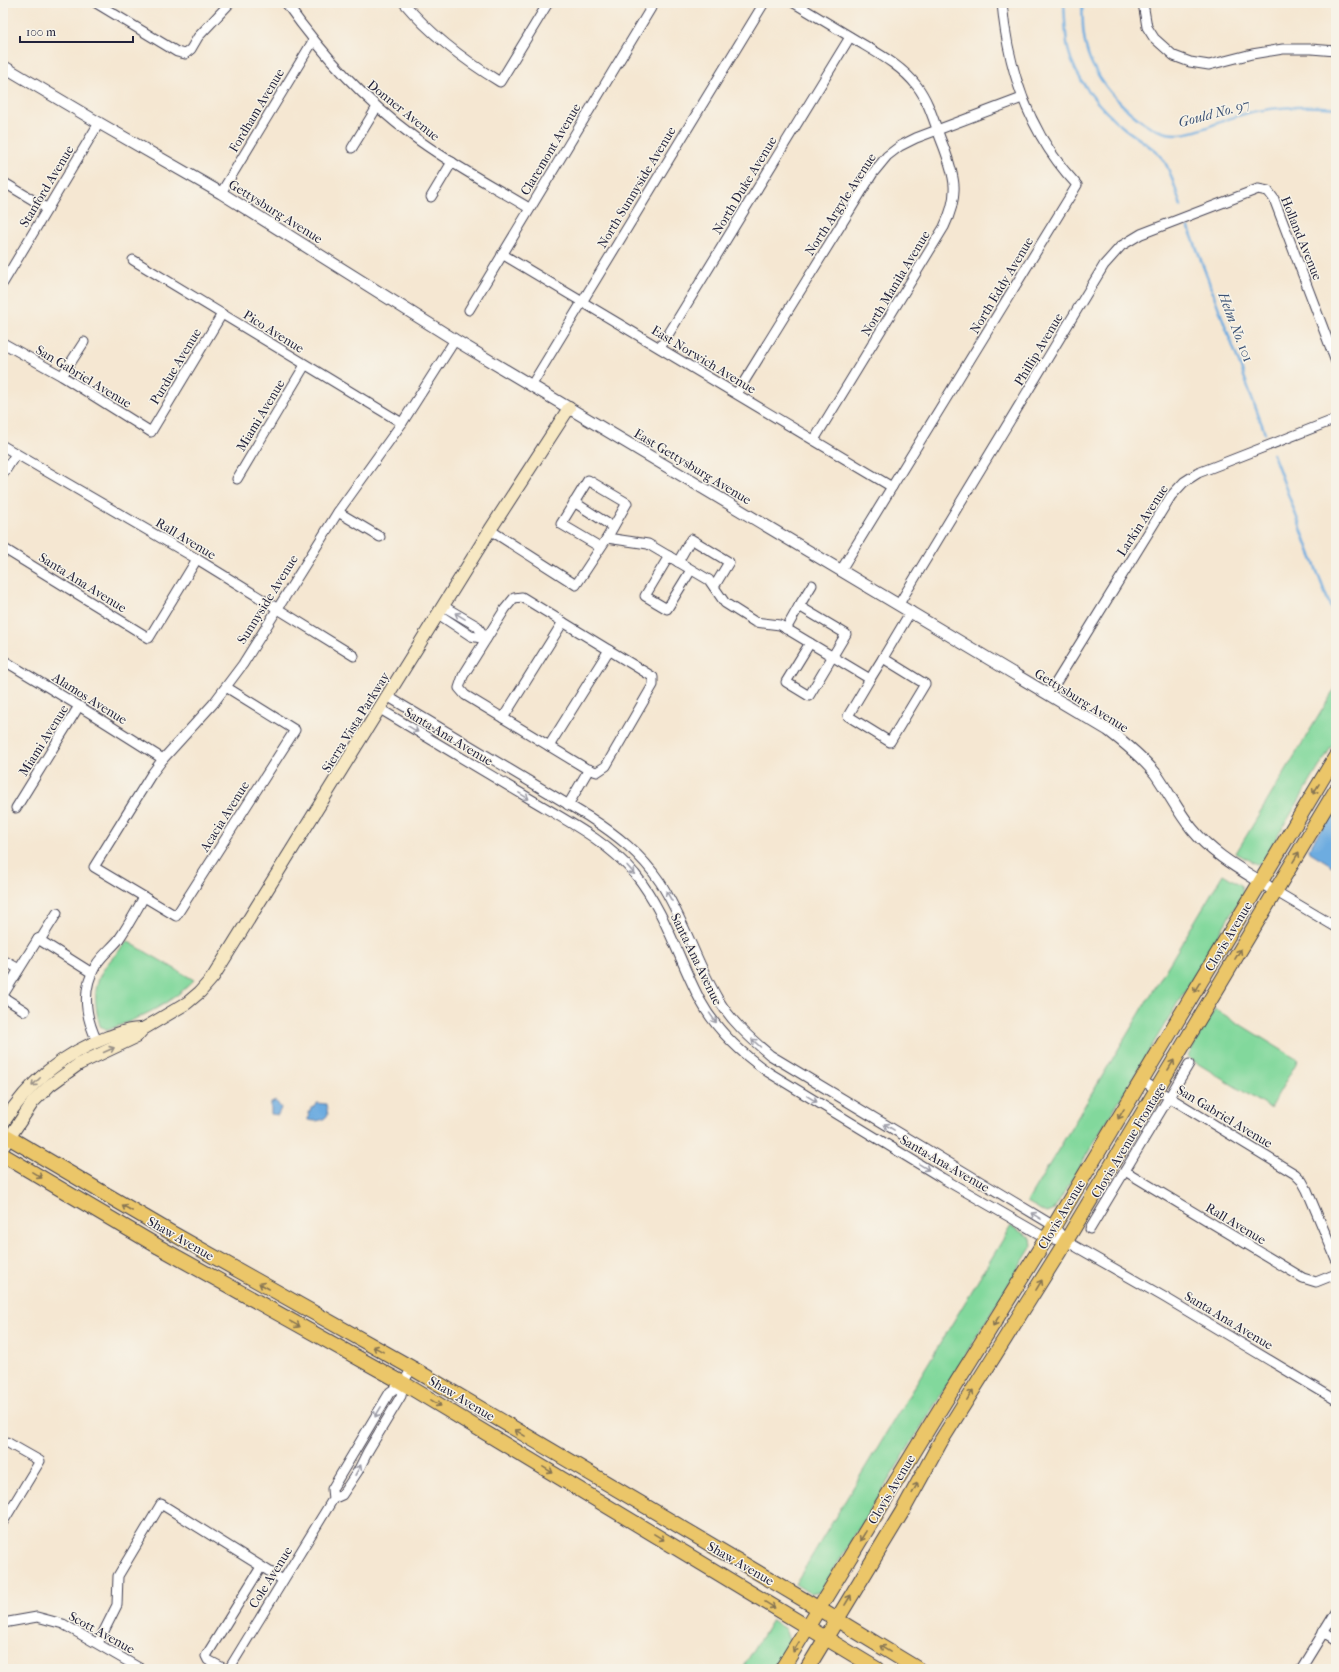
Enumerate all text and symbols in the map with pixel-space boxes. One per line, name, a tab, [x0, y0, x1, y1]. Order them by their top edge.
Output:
scale bar	[20, 18, 133, 44]
text: 100 m	[26, 25, 56, 39]
street label: Fordham Avenue	[226, 65, 288, 155]
street label: Donner Avenue	[365, 77, 443, 144]
water label: Gould No. 97	[1176, 96, 1252, 131]
street label: Claremont Avenue	[517, 100, 584, 198]
street label: North Sunnyside Avenue	[594, 123, 679, 251]
street label: North Duke Avenue	[709, 133, 780, 237]
street label: Stanford Avenue	[16, 142, 77, 230]
street label: North Argyle Avenue	[802, 150, 879, 258]
street label: Gettysburg Avenue	[226, 176, 326, 247]
street label: Holland Avenue	[1278, 194, 1325, 283]
street label: North Manila Avenue	[858, 227, 933, 339]
street label: North Eddy Avenue	[967, 234, 1036, 336]
water label: Helm No. 101	[1214, 289, 1257, 365]
street label: Pico Avenue	[241, 307, 307, 356]
street label: Phillip Avenue	[1011, 310, 1066, 388]
street label: East Norwich Avenue	[649, 322, 759, 397]
street label: Purdue Avenue	[147, 325, 204, 407]
street label: San Gabriel Avenue	[33, 342, 135, 411]
street label: Miami Avenue	[233, 376, 288, 454]
street label: East Gettysburg Avenue	[631, 425, 755, 508]
street label: Larkin Avenue	[1114, 481, 1171, 559]
street label: Rall Avenue	[153, 515, 219, 563]
street label: Santa Ana Avenue	[36, 549, 130, 616]
street label: Sunnyside Avenue	[234, 551, 301, 647]
one-way arrow	[455, 612, 466, 620]
street label: Gettysburg Avenue	[1032, 665, 1132, 736]
street label: Sierra Vista Parkway	[319, 668, 393, 775]
street label: Alamos Avenue	[49, 669, 130, 728]
street label: Miami Avenue	[16, 701, 72, 779]
street label: Santa Ana Avenue	[402, 704, 496, 769]
one-way arrow	[407, 725, 419, 733]
street label: Acacia Avenue	[196, 778, 252, 855]
one-way arrow	[1311, 783, 1319, 795]
one-way arrow	[518, 792, 530, 800]
one-way arrow	[1292, 851, 1300, 863]
one-way arrow	[626, 865, 635, 875]
one-way arrow	[664, 890, 672, 902]
street label: Clovis Avenue	[1202, 898, 1255, 974]
street label: Santa Ana Avenue	[668, 911, 726, 1008]
one-way arrow	[1234, 948, 1242, 960]
one-way arrow	[1192, 981, 1200, 993]
one-way arrow	[709, 1013, 717, 1024]
one-way arrow	[751, 1038, 761, 1048]
one-way arrow	[103, 1046, 115, 1053]
one-way arrow	[1167, 1060, 1175, 1071]
one-way arrow	[31, 1077, 40, 1087]
street label: Clovis Avenue Frontage	[1088, 1079, 1169, 1201]
street label: San Gabriel Avenue	[1174, 1082, 1276, 1151]
one-way arrow	[807, 1095, 818, 1104]
one-way arrow	[1117, 1108, 1125, 1119]
one-way arrow	[883, 1123, 895, 1131]
street label: Santa Ana Avenue	[898, 1132, 992, 1195]
one-way arrow	[918, 1163, 929, 1171]
one-way arrow	[31, 1171, 43, 1179]
street label: Clovis Avenue	[1035, 1176, 1088, 1252]
street label: Rall Avenue	[1203, 1200, 1269, 1248]
one-way arrow	[121, 1203, 133, 1211]
one-way arrow	[1030, 1212, 1042, 1220]
street label: Shaw Avenue	[145, 1213, 217, 1264]
one-way arrow	[1036, 1279, 1044, 1291]
one-way arrow	[258, 1281, 270, 1289]
street label: Santa Ana Avenue	[1182, 1288, 1276, 1353]
one-way arrow	[991, 1315, 999, 1327]
one-way arrow	[289, 1320, 301, 1328]
one-way arrow	[372, 1345, 384, 1352]
street label: Shaw Avenue	[426, 1373, 498, 1424]
one-way arrow	[966, 1390, 974, 1401]
one-way arrow	[430, 1399, 441, 1407]
one-way arrow	[373, 1406, 381, 1418]
one-way arrow	[514, 1428, 526, 1436]
street label: Clovis Avenue	[865, 1451, 918, 1527]
one-way arrow	[354, 1464, 362, 1476]
one-way arrow	[542, 1466, 554, 1474]
one-way arrow	[912, 1482, 919, 1494]
one-way arrow	[859, 1530, 867, 1541]
one-way arrow	[653, 1534, 665, 1542]
street label: Shaw Avenue	[705, 1538, 777, 1589]
street label: Cole Avenue	[246, 1543, 296, 1611]
one-way arrow	[845, 1594, 853, 1606]
one-way arrow	[764, 1601, 775, 1609]
street label: Scott Avenue	[66, 1608, 138, 1657]
one-way arrow	[791, 1641, 799, 1653]
one-way arrow	[879, 1644, 890, 1653]

